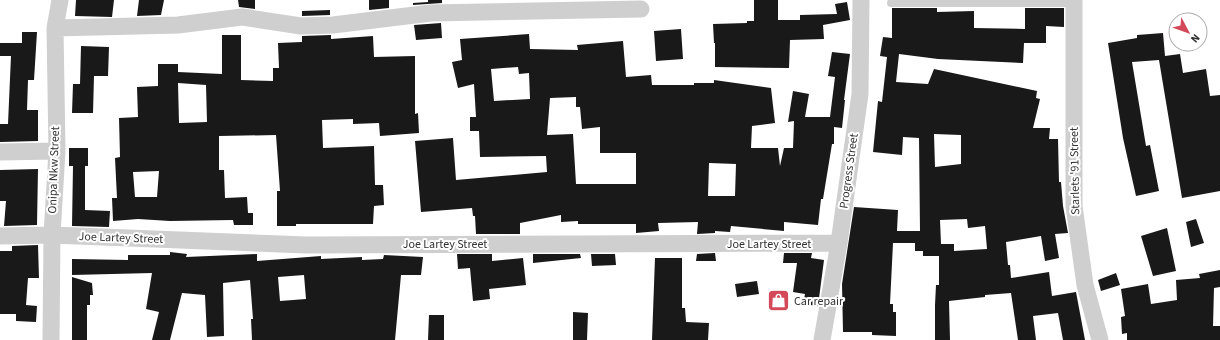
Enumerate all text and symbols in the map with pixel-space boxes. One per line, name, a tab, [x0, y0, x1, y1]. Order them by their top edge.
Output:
north arrow	[1168, 12, 1208, 52]
text: N	[1187, 31, 1203, 46]
street label: Onipa Nkw Street	[44, 126, 64, 214]
street label: Starlets '91 Street	[1066, 127, 1084, 215]
street label: Progress Street	[835, 132, 863, 210]
street label: Joe Lartey Street	[78, 228, 164, 248]
street label: Joe Lartey Street	[403, 236, 487, 253]
street label: Joe Lartey Street	[727, 236, 811, 253]
shop icon: Car repair	[766, 288, 792, 314]
place label: Car repair	[794, 293, 844, 310]

